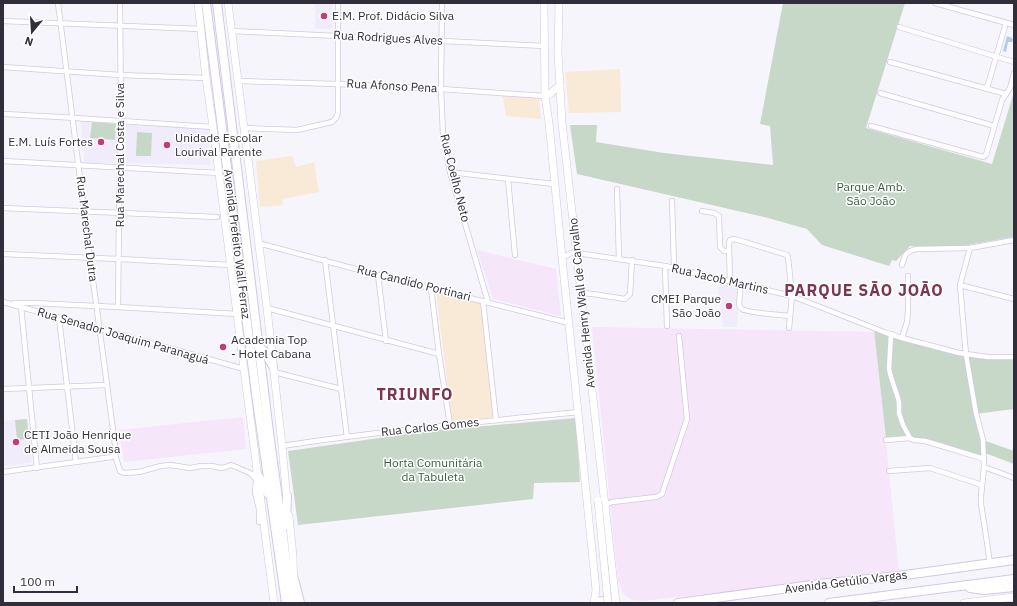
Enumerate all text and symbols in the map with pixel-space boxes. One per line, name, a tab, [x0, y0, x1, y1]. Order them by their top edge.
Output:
place label: E.M. Prof. Didácio Silva	[332, 8, 455, 23]
marker: E.M. Prof. Didácio Silva	[319, 11, 329, 21]
north arrow	[12, 12, 52, 52]
street label: Rua Rodrigues Alves	[333, 27, 443, 48]
text: N	[23, 34, 35, 49]
street label: Rua Afonso Pena	[346, 76, 438, 95]
street label: Rua Marechal Costa e Silva	[112, 82, 127, 227]
place label: Unidade Escolar Lourival Parente	[175, 130, 263, 159]
street label: Rua Coelho Neto	[437, 132, 474, 224]
place label: E.M. Luís Fortes	[8, 134, 93, 149]
marker: E.M. Luís Fortes	[96, 137, 106, 147]
marker: Unidade Escolar Lourival Parente	[162, 140, 172, 150]
street label: Avenida Prefeito Wall Ferraz	[221, 168, 254, 320]
street label: Rua Marechal Dutra	[74, 175, 101, 283]
park label: Parque Amb. São João	[836, 179, 906, 208]
street label: Avenida Henry Wall de Carvalho	[565, 217, 598, 389]
street label: Rua Jacob Martins	[670, 260, 770, 297]
street label: Rua Candido Portinari	[356, 261, 473, 304]
district label: PARQUE SÃO JOÃO	[784, 280, 944, 300]
place label: CMEI Parque São João	[651, 291, 721, 320]
marker: CMEI Parque São João	[724, 301, 734, 311]
street label: Rua Senador Joaquim Paranaguá	[36, 304, 211, 367]
place label: Academia Top - Hotel Cabana	[231, 332, 312, 361]
marker: Academia Top - Hotel Cabana	[218, 342, 228, 352]
district label: TRIUNFO	[376, 384, 454, 404]
street label: Rua Carlos Gomes	[380, 414, 480, 439]
place label: CETI João Henrique de Almeida Sousa	[24, 427, 132, 456]
marker: CETI João Henrique de Almeida Sousa	[11, 437, 21, 447]
park label: Horta Comunitária da Tabuleta	[384, 455, 483, 484]
street label: Avenida Getúlio Vargas	[784, 567, 908, 596]
scale bar	[14, 568, 77, 594]
text: 100 m	[20, 574, 55, 589]

